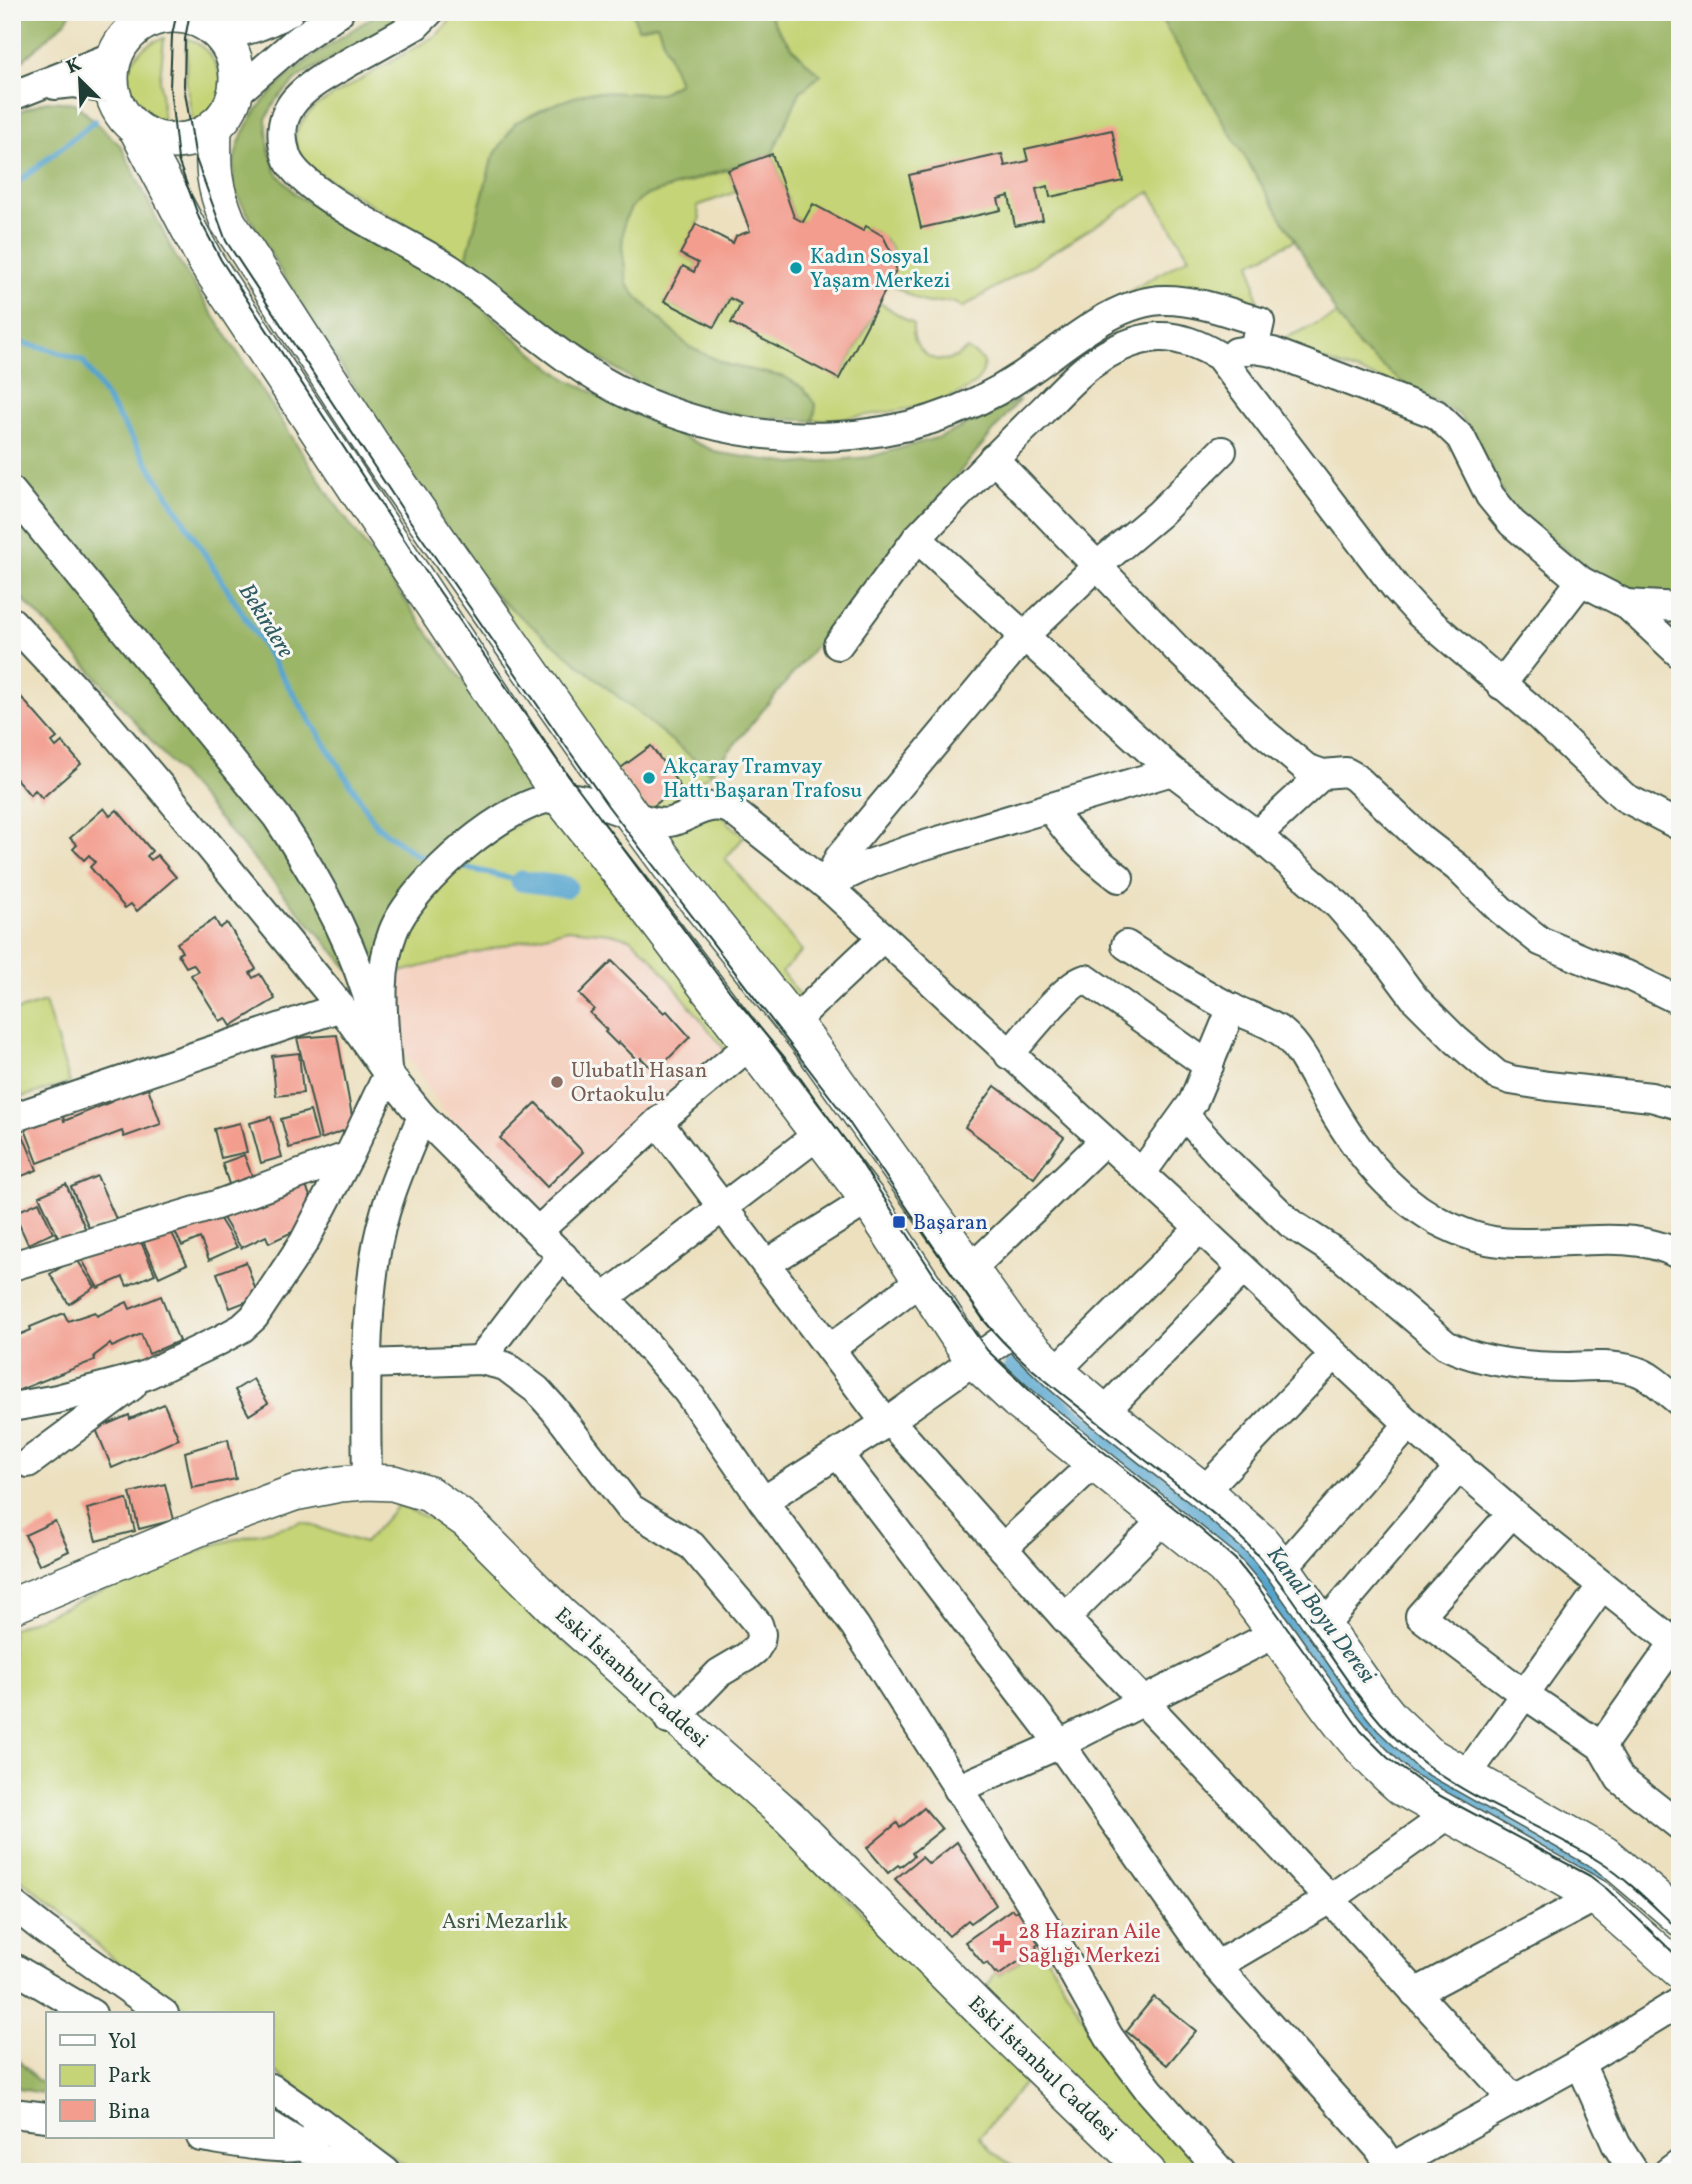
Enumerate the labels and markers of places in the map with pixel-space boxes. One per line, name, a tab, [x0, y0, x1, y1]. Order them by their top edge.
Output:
place label: Kadın Sosyal Yaşam Merkezi	[810, 243, 950, 296]
marker: Kadın Sosyal Yaşam Merkezi	[788, 260, 804, 276]
place label: Akçaray Tramvay Hattı Başaran Trafosu	[663, 753, 862, 806]
marker: Akçaray Tramvay Hattı Başaran Trafosu	[641, 770, 657, 786]
place label: Ulubatlı Hasan Ortaokulu	[571, 1057, 707, 1110]
marker: Ulubatlı Hasan Ortaokulu	[549, 1074, 565, 1090]
place label: Başaran	[913, 1209, 988, 1238]
marker: Başaran	[891, 1214, 907, 1230]
place label: 28 Haziran Aile Sağlığı Merkezi	[1018, 1918, 1161, 1971]
marker: 28 Haziran Aile Sağlığı Merkezi	[992, 1933, 1012, 1953]

